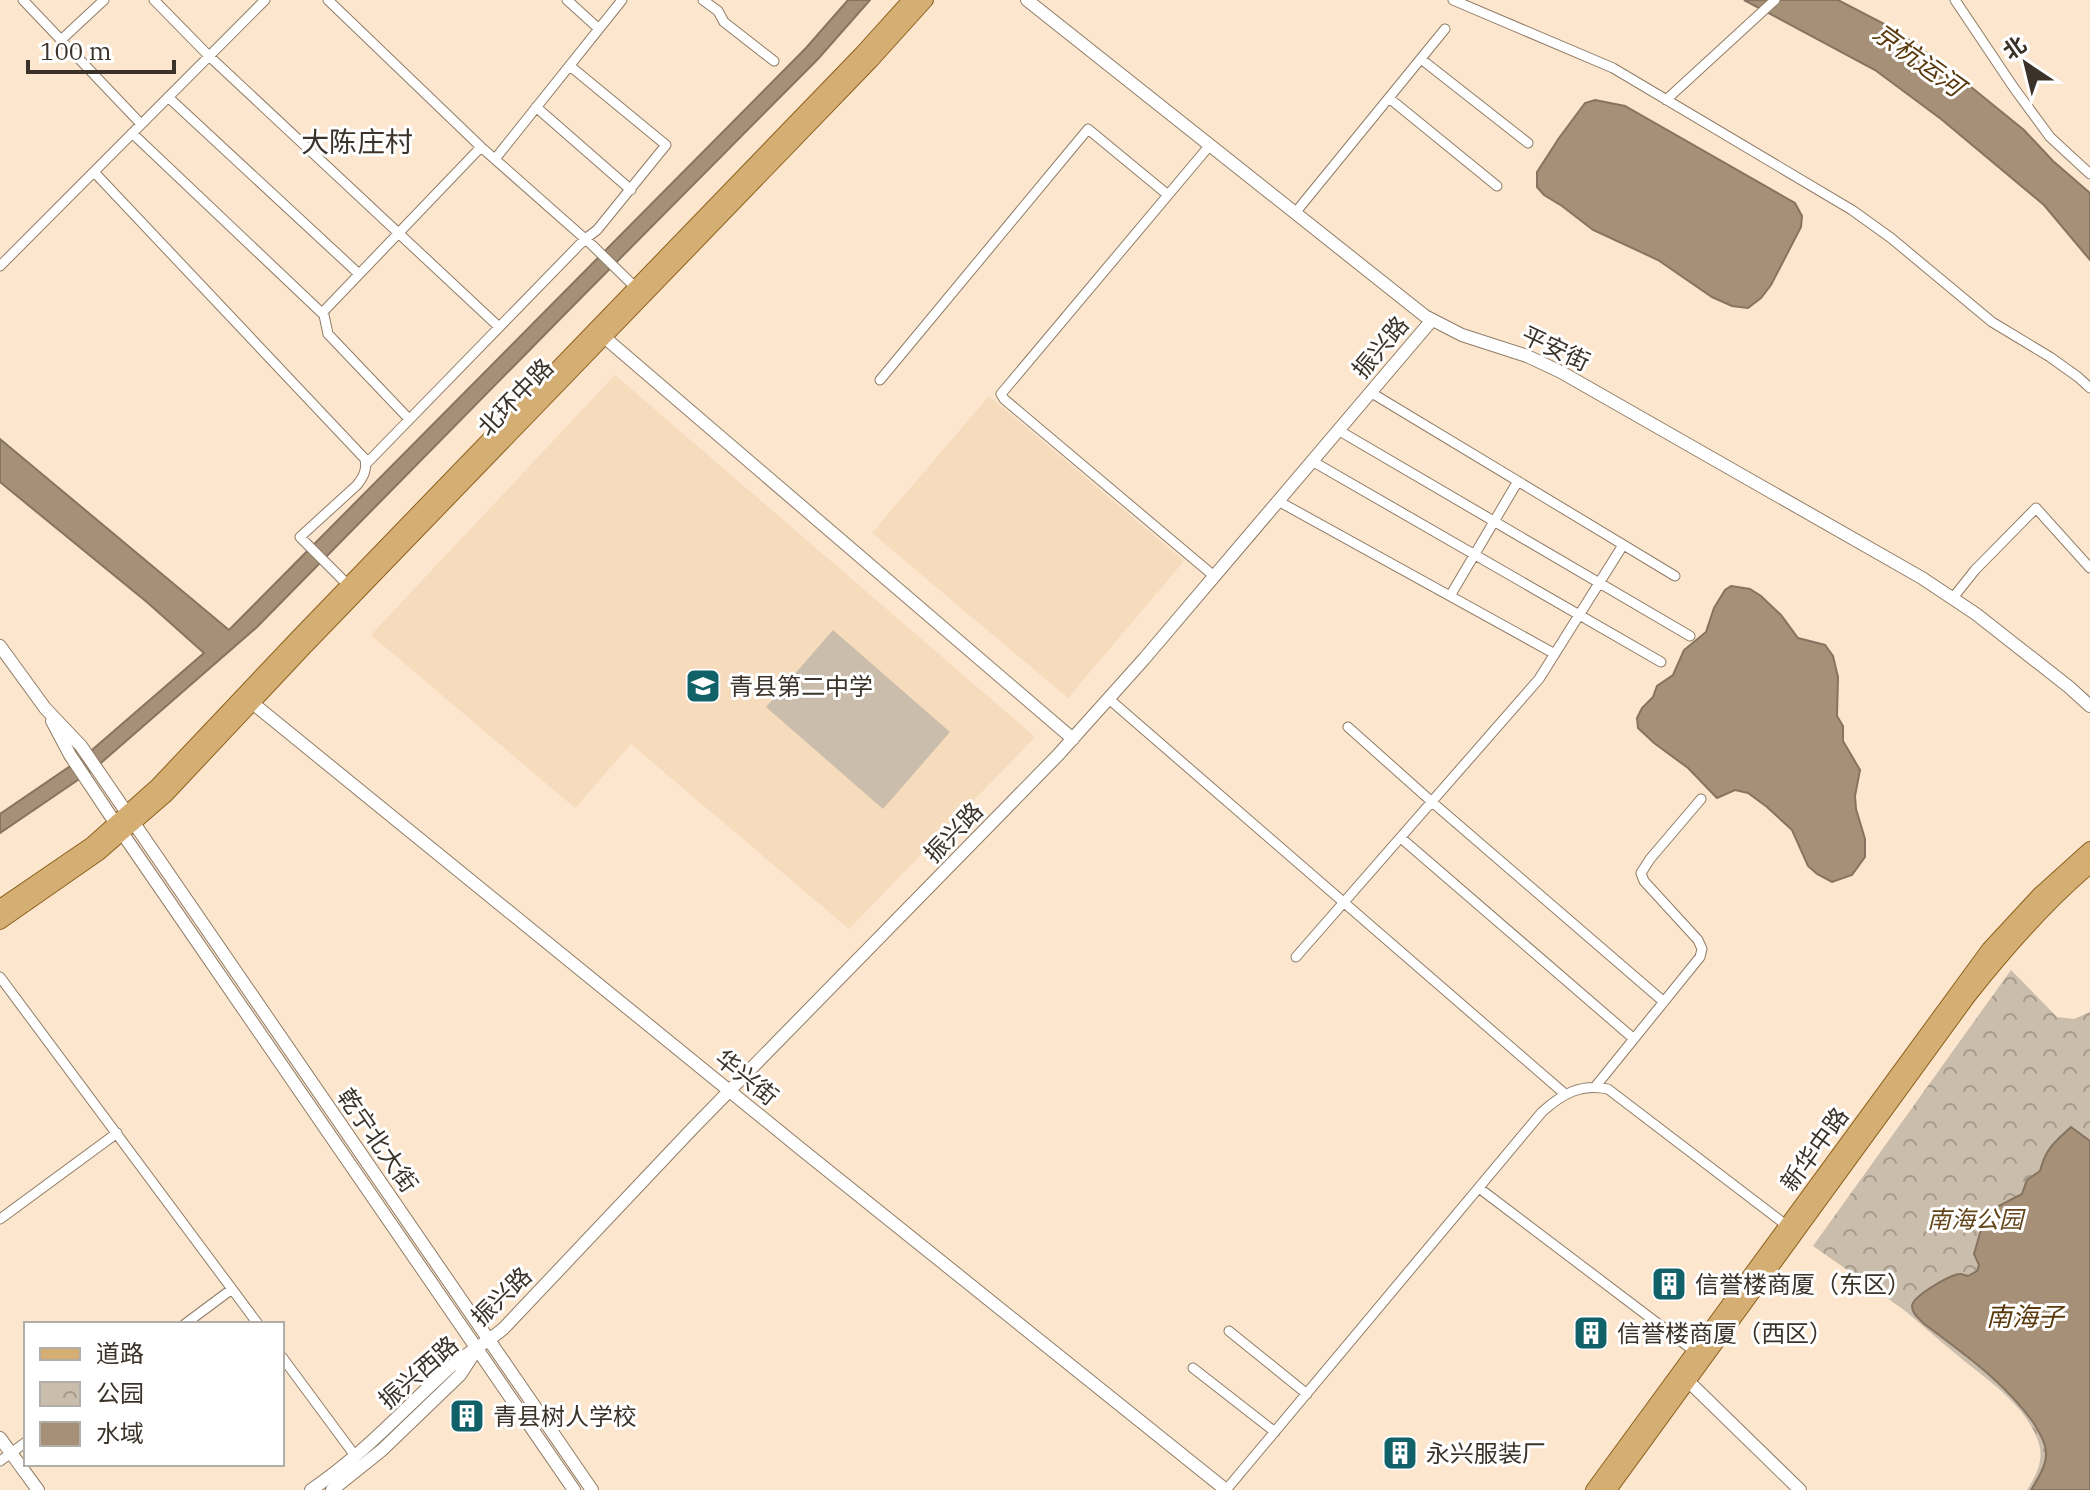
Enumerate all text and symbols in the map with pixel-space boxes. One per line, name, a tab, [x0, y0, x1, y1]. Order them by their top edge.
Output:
water label: 京杭运河	[1867, 15, 1975, 106]
scale bar	[28, 24, 174, 74]
north arrow	[1986, 24, 2066, 104]
text: 北	[1997, 29, 2032, 65]
text: 100 m	[40, 35, 112, 67]
district label: 大陈庄村	[301, 123, 413, 160]
street label: 振兴路	[1345, 309, 1415, 385]
street label: 平安街	[1517, 318, 1595, 378]
street label: 北环中路	[470, 351, 560, 443]
school or university icon: 青县第二中学	[684, 667, 722, 705]
place label: 青县第二中学	[729, 670, 873, 702]
street label: 振兴路	[916, 795, 990, 869]
street label: 华兴街	[709, 1042, 785, 1112]
street label: 乾宁北大街	[330, 1082, 426, 1198]
street label: 新华中路	[1773, 1101, 1855, 1197]
park label: 南海公园	[1927, 1203, 2026, 1235]
street label: 振兴路	[464, 1259, 538, 1333]
building icon: 信誉楼商厦（东区）	[1650, 1265, 1688, 1303]
place label: 信誉楼商厦（东区）	[1695, 1268, 1911, 1300]
water label: 南海子	[1986, 1299, 2066, 1333]
building icon: 信誉楼商厦（西区）	[1572, 1314, 1610, 1352]
place label: 信誉楼商厦（西区）	[1617, 1317, 1833, 1349]
legend	[24, 1322, 284, 1466]
street label: 振兴西路	[371, 1328, 465, 1416]
text: 道路	[96, 1337, 144, 1369]
text: 公园	[96, 1377, 144, 1409]
building icon: 青县树人学校	[448, 1397, 486, 1435]
place label: 青县树人学校	[493, 1400, 637, 1432]
text: 水域	[96, 1417, 144, 1449]
building icon: 永兴服装厂	[1381, 1434, 1419, 1472]
place label: 永兴服装厂	[1426, 1437, 1546, 1469]

